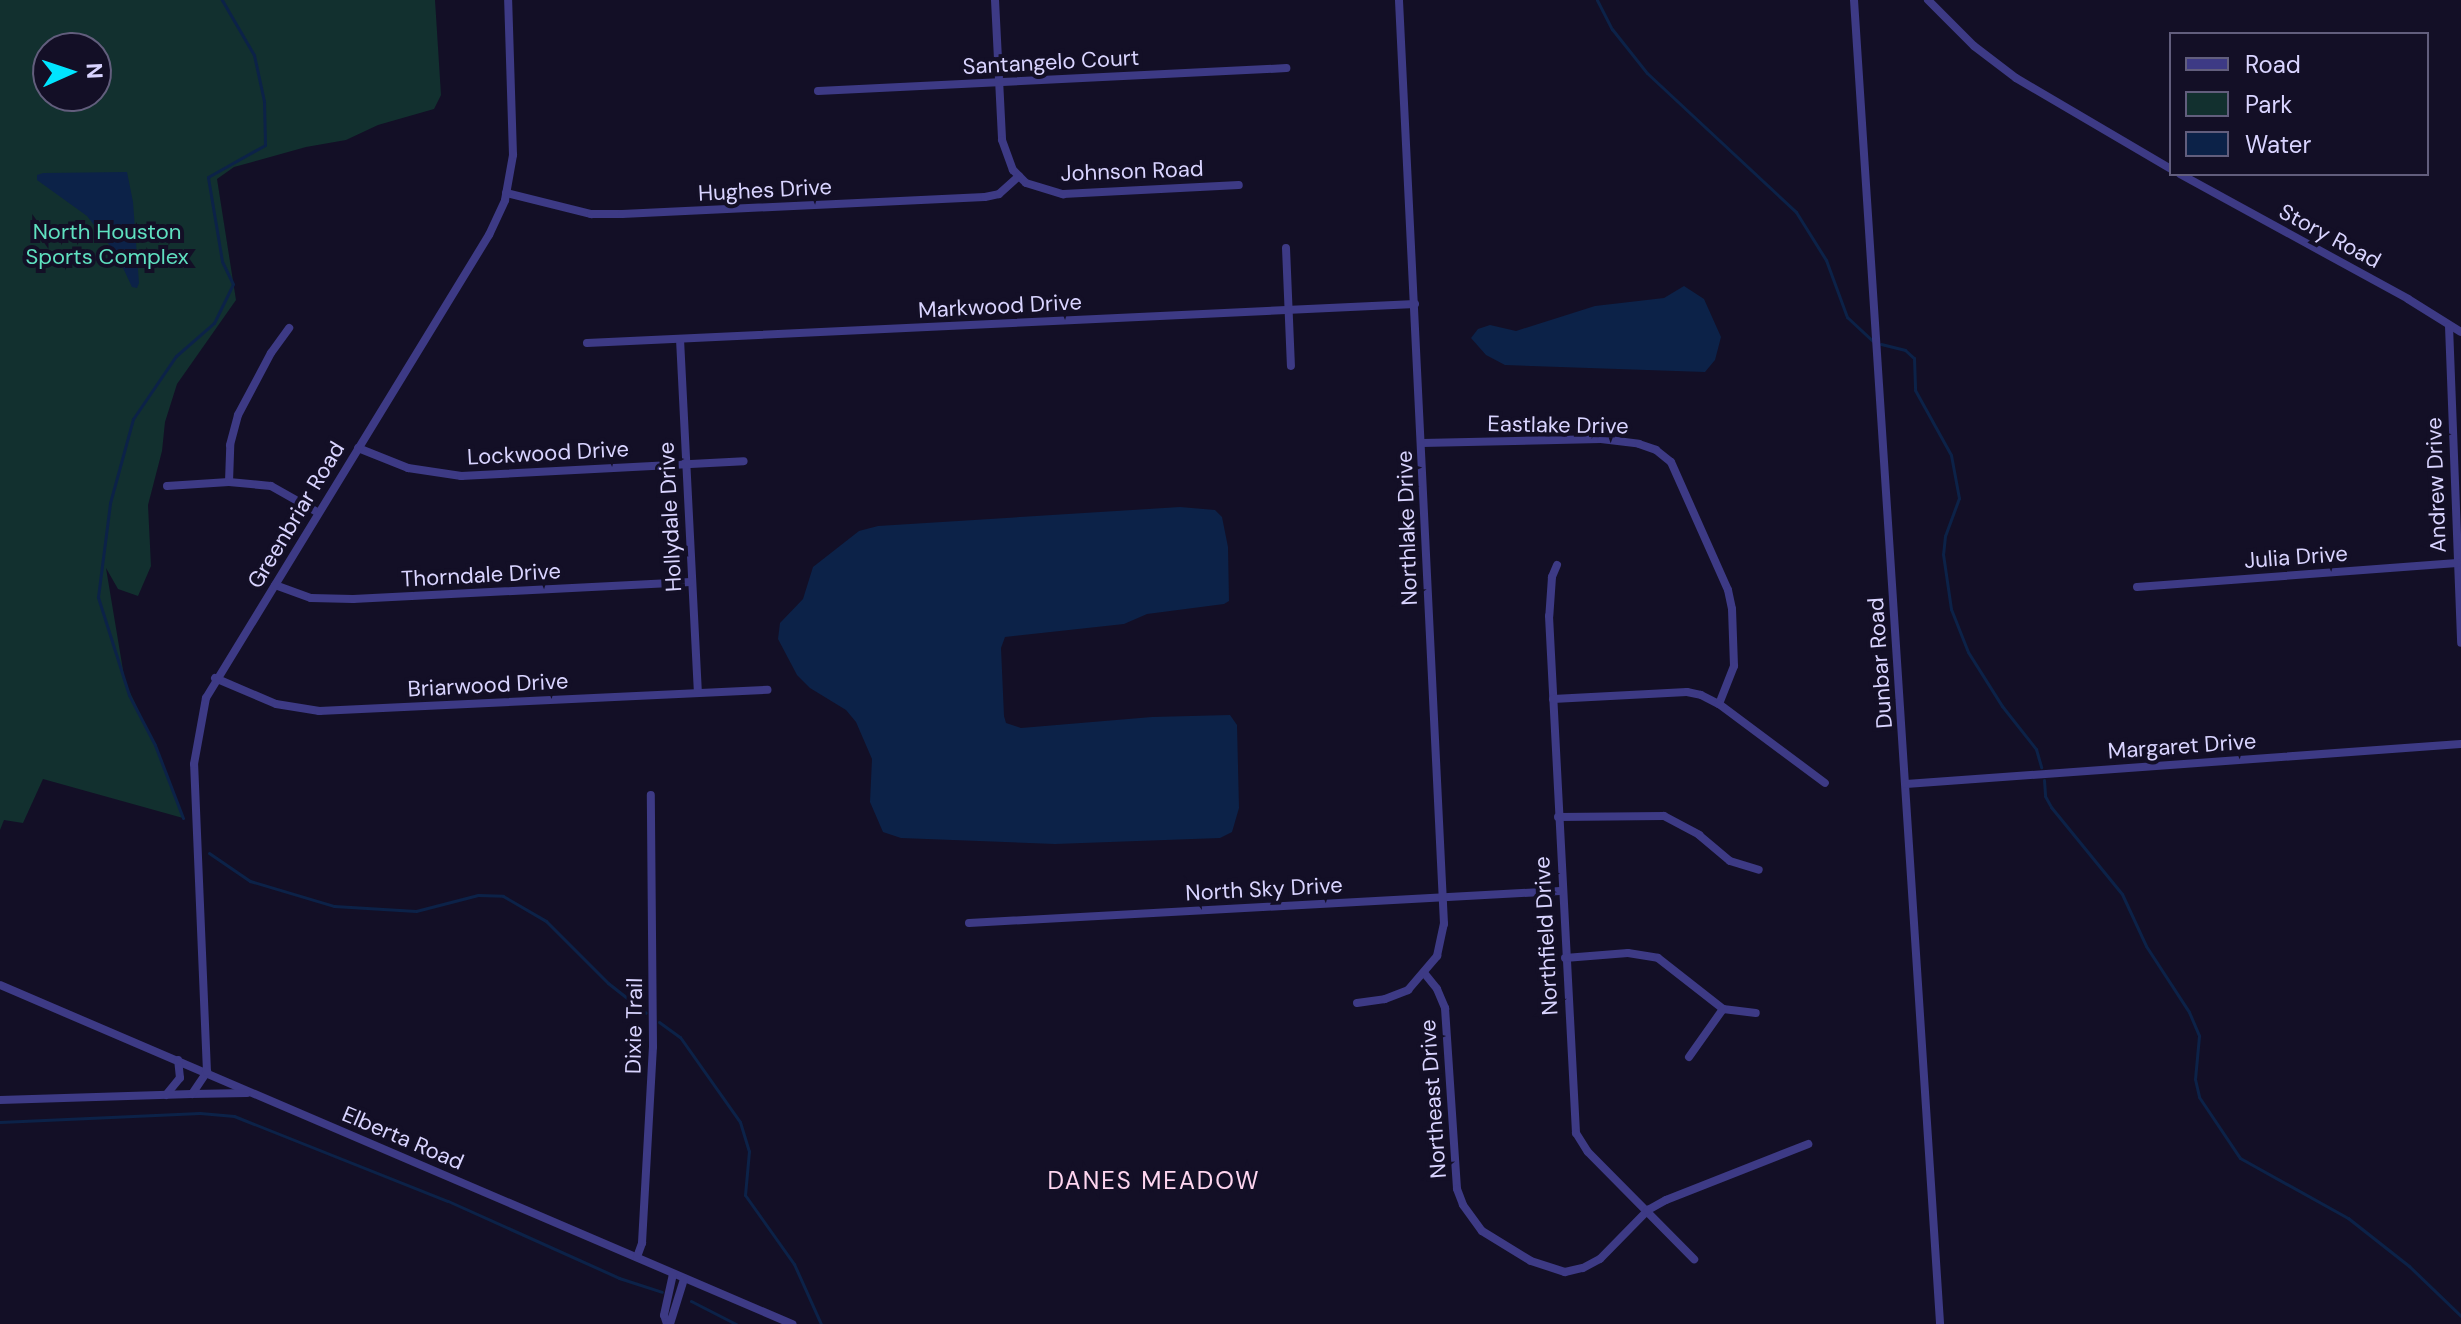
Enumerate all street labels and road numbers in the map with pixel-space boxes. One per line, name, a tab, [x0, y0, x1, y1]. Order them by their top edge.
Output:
street label: Santangelo Court	[962, 44, 1140, 80]
street label: Johnson Road	[1060, 155, 1204, 187]
street label: Hughes Drive	[697, 173, 833, 207]
street label: Story Road	[2275, 198, 2385, 274]
street label: Markwood Drive	[917, 289, 1083, 323]
street label: Eastlake Drive	[1487, 411, 1629, 439]
street label: Andrew Drive	[2420, 417, 2452, 553]
street label: Lockwood Drive	[466, 436, 630, 470]
street label: Greenbriar Road	[242, 437, 350, 593]
street label: Hollydale Drive	[653, 441, 687, 593]
street label: Northlake Drive	[1391, 450, 1423, 606]
street label: Julia Drive	[2243, 540, 2349, 574]
street label: Thorndale Drive	[400, 558, 562, 592]
street label: Dunbar Road	[1862, 597, 1898, 729]
street label: Briarwood Drive	[407, 668, 569, 702]
street label: Margaret Drive	[2107, 728, 2257, 764]
street label: Northfield Drive	[1529, 856, 1563, 1016]
street label: North Sky Drive	[1185, 872, 1343, 906]
street label: Dixie Trail	[620, 978, 648, 1074]
street label: Northeast Drive	[1414, 1019, 1452, 1179]
street label: Elberta Road	[338, 1101, 468, 1175]

